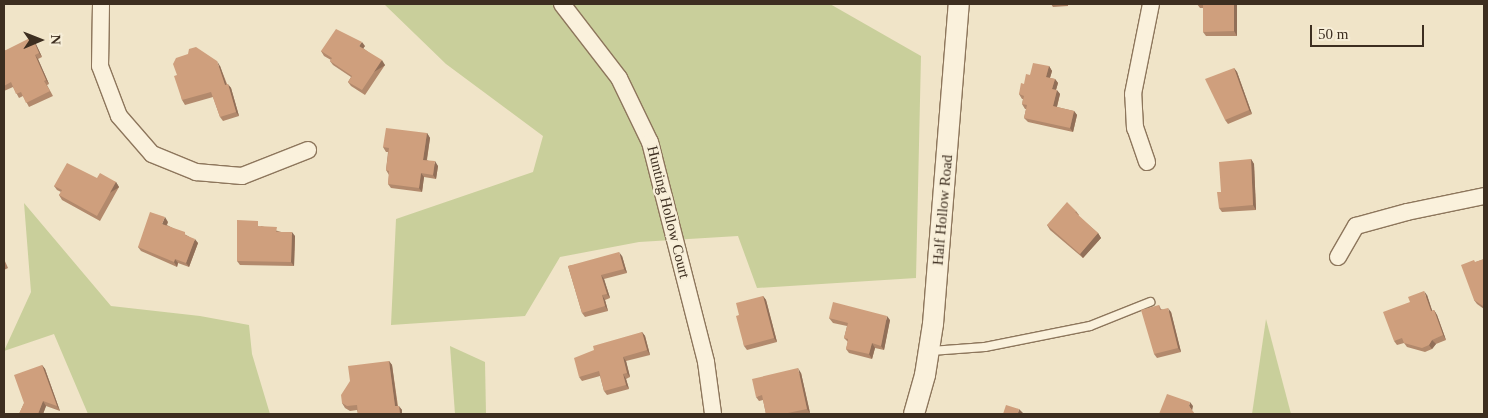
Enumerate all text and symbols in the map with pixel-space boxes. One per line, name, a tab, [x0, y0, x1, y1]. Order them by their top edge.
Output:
north arrow	[15, 15, 65, 65]
scale bar	[1313, 15, 1427, 47]
text: 50 m	[1318, 26, 1348, 42]
text: N	[48, 35, 63, 45]
street label: Hunting Hollow Court	[643, 144, 693, 280]
street label: Half Hollow Road	[929, 154, 957, 266]

